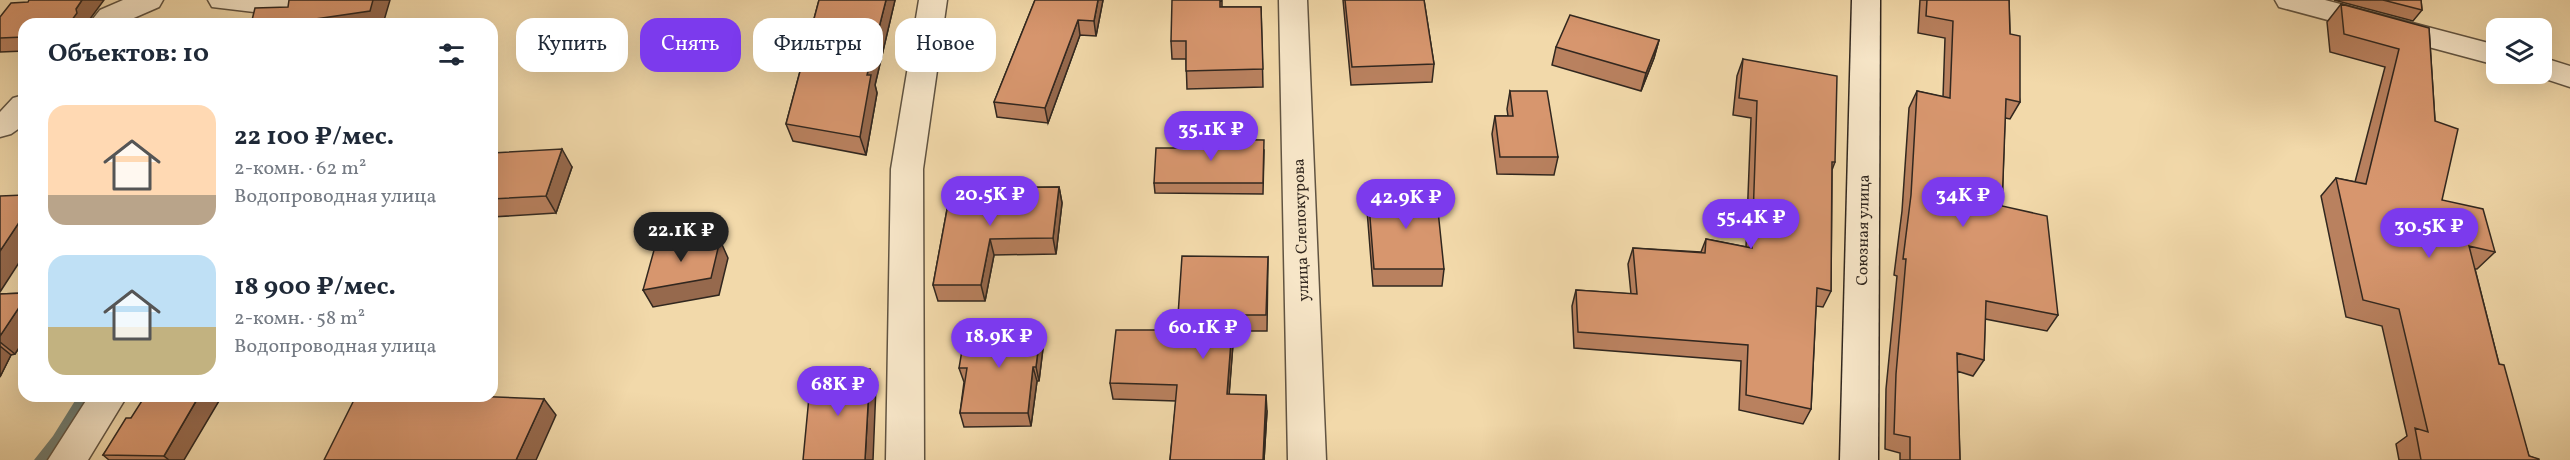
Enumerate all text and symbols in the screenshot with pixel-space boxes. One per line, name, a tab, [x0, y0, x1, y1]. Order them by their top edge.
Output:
chip: Купить	[516, 18, 628, 72]
chip: Снять	[640, 18, 741, 72]
chip: Фильтры	[753, 18, 883, 72]
chip: Новое	[895, 18, 996, 72]
map controls	[2486, 18, 2552, 84]
button: layers	[2486, 18, 2552, 84]
text: Объектов: 10	[48, 36, 209, 72]
icon: filters	[435, 38, 468, 71]
pin: 35.1K ₽	[1156, 111, 1266, 162]
text: 35.1K ₽	[1178, 116, 1244, 144]
text: 22 100 ₽/мес.	[234, 119, 394, 155]
icon: home	[96, 129, 168, 201]
text: 2-комн. · 62 m²	[234, 155, 366, 183]
street label: улица Слепокурова	[1289, 158, 1315, 302]
street label: Союзная улица	[1852, 174, 1876, 286]
pin: 20.5K ₽	[935, 176, 1045, 227]
pin: 34K ₽	[1921, 177, 2005, 228]
pin: 42.9K ₽	[1351, 179, 1461, 230]
text: 20.5K ₽	[955, 181, 1025, 209]
text: 34K ₽	[1936, 182, 1990, 210]
text: Водопроводная улица	[234, 183, 437, 211]
text: 42.9K ₽	[1370, 184, 1442, 212]
pin: 55.4K ₽	[1696, 199, 1806, 250]
text: 55.4K ₽	[1716, 204, 1786, 232]
pin: 30.5K ₽	[2374, 208, 2484, 259]
pin: 22.1K ₽	[626, 212, 736, 263]
text: 30.5K ₽	[2394, 213, 2464, 241]
text: 22.1K ₽	[648, 217, 714, 245]
text: 18 900 ₽/мес.	[234, 269, 396, 305]
icon: home	[96, 279, 168, 351]
text: 2-комн. · 58 m²	[234, 305, 365, 333]
pin: 60.1K ₽	[1148, 309, 1258, 360]
text: 60.1K ₽	[1168, 314, 1238, 342]
pin: 18.9K ₽	[944, 318, 1054, 369]
text: 18.9K ₽	[965, 323, 1033, 351]
text: Водопроводная улица	[234, 333, 437, 361]
pin: 68K ₽	[796, 366, 880, 417]
text: 68K ₽	[811, 371, 865, 399]

